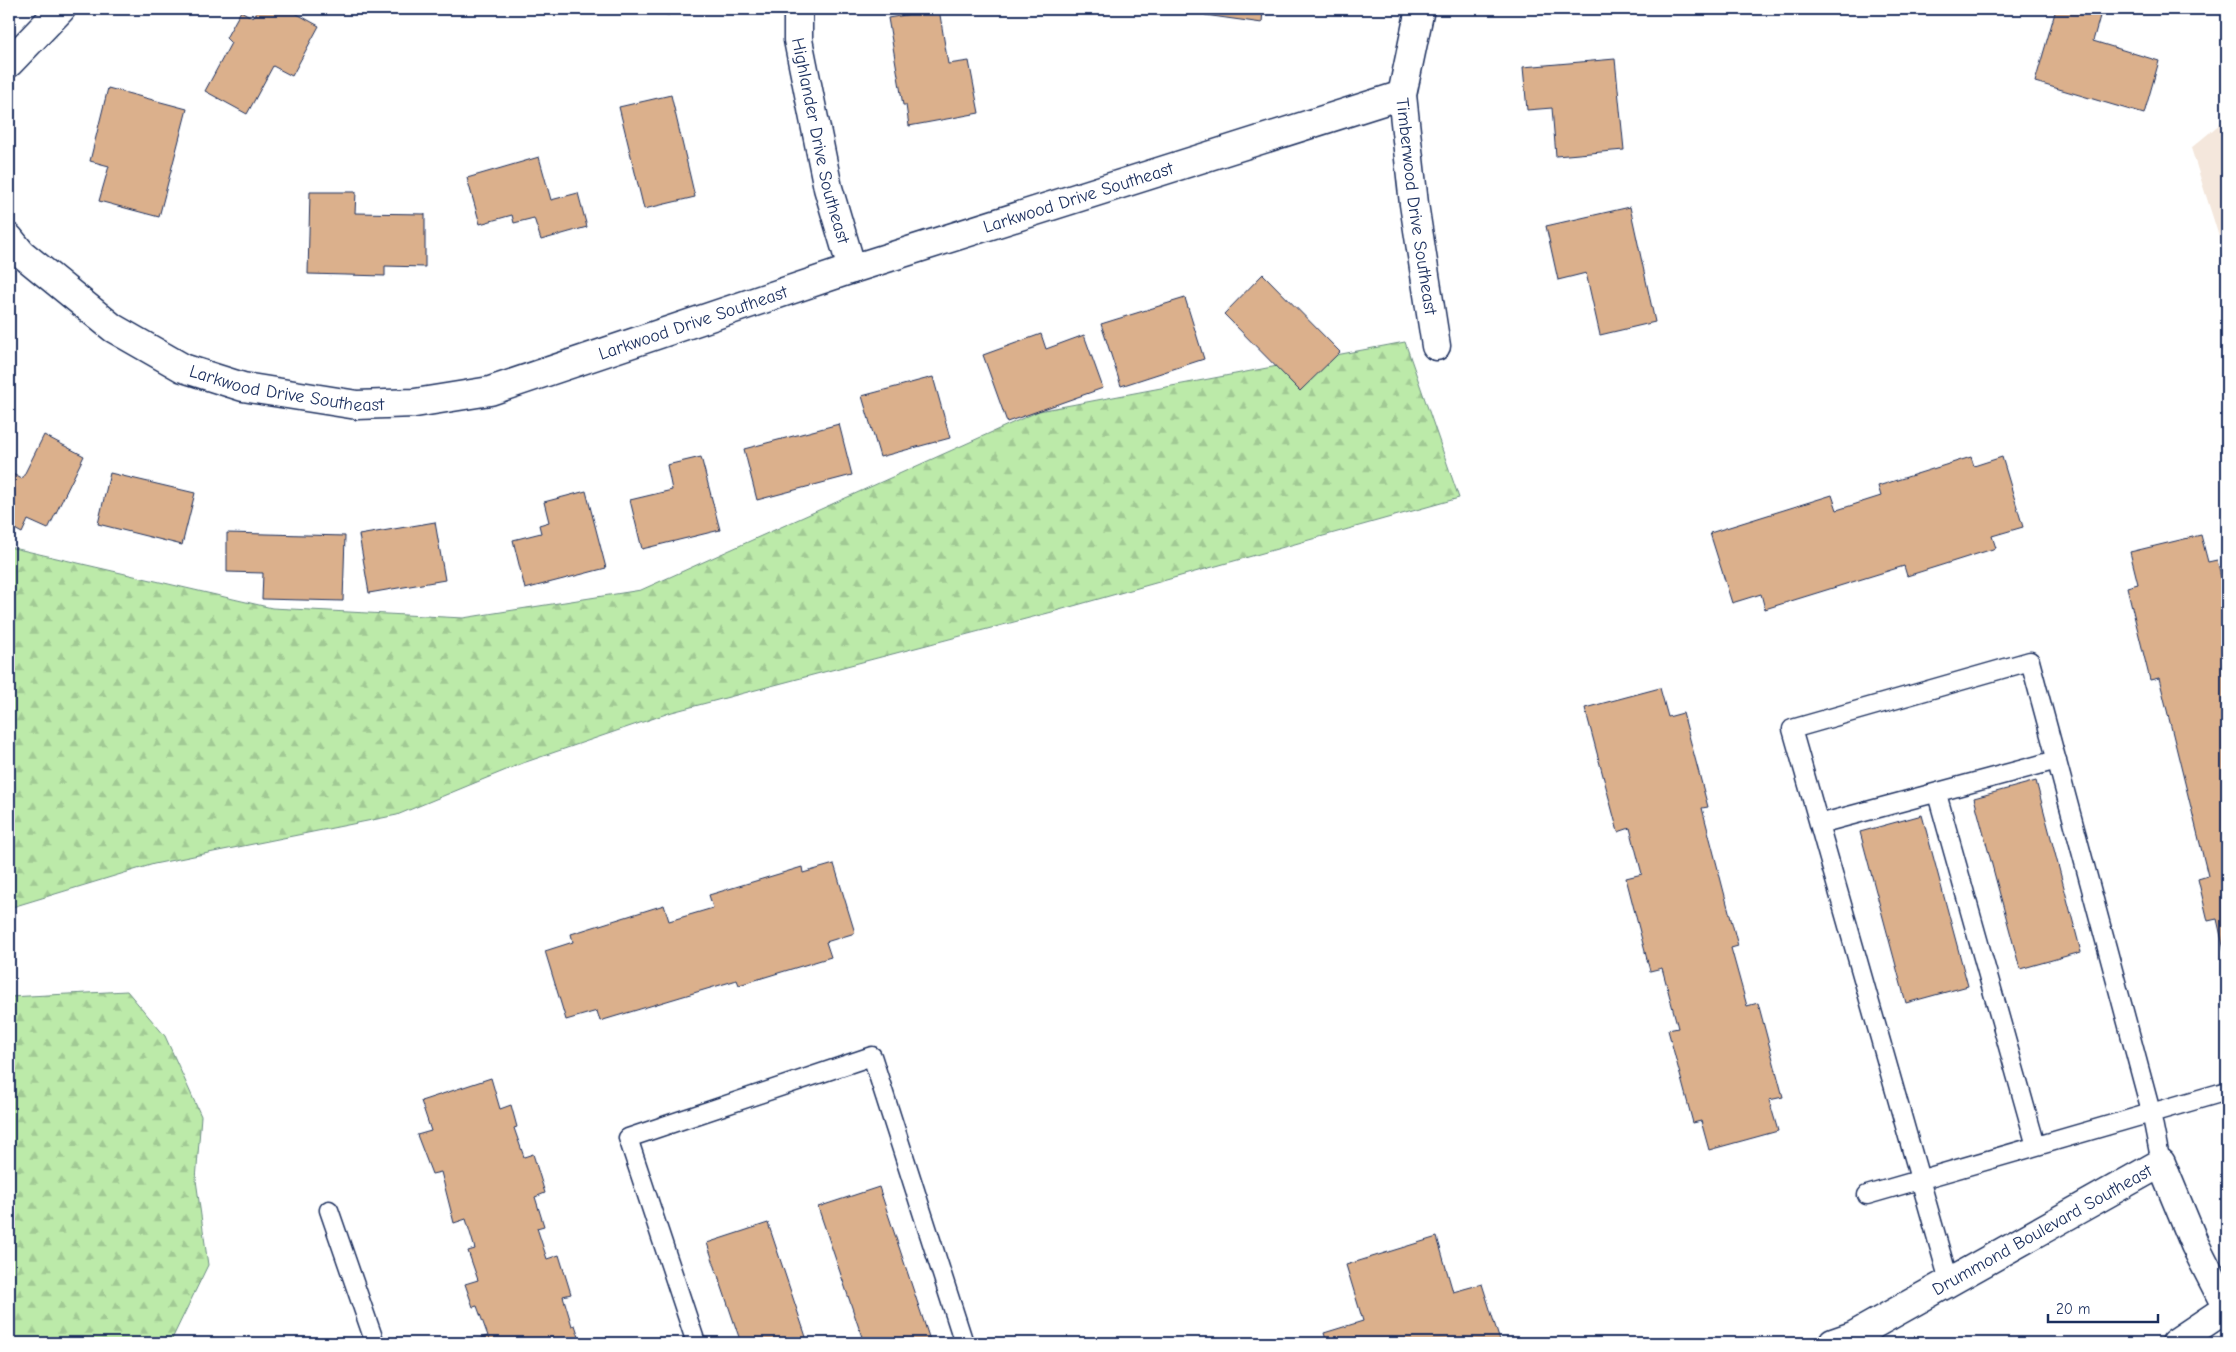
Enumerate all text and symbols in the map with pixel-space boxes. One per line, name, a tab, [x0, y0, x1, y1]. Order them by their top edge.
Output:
street label: Highlander Drive Southeast	[787, 36, 854, 247]
street label: Timberwood Drive Southeast	[1391, 97, 1441, 317]
street label: Larkwood Drive Southeast	[981, 158, 1177, 238]
street label: Larkwood Drive Southeast	[596, 281, 791, 365]
street label: Larkwood Drive Southeast	[187, 361, 385, 416]
street label: Drummond Boulevard Southeast	[1929, 1160, 2156, 1300]
scale bar	[2048, 1292, 2158, 1324]
text: 20 m	[2056, 1300, 2090, 1318]

